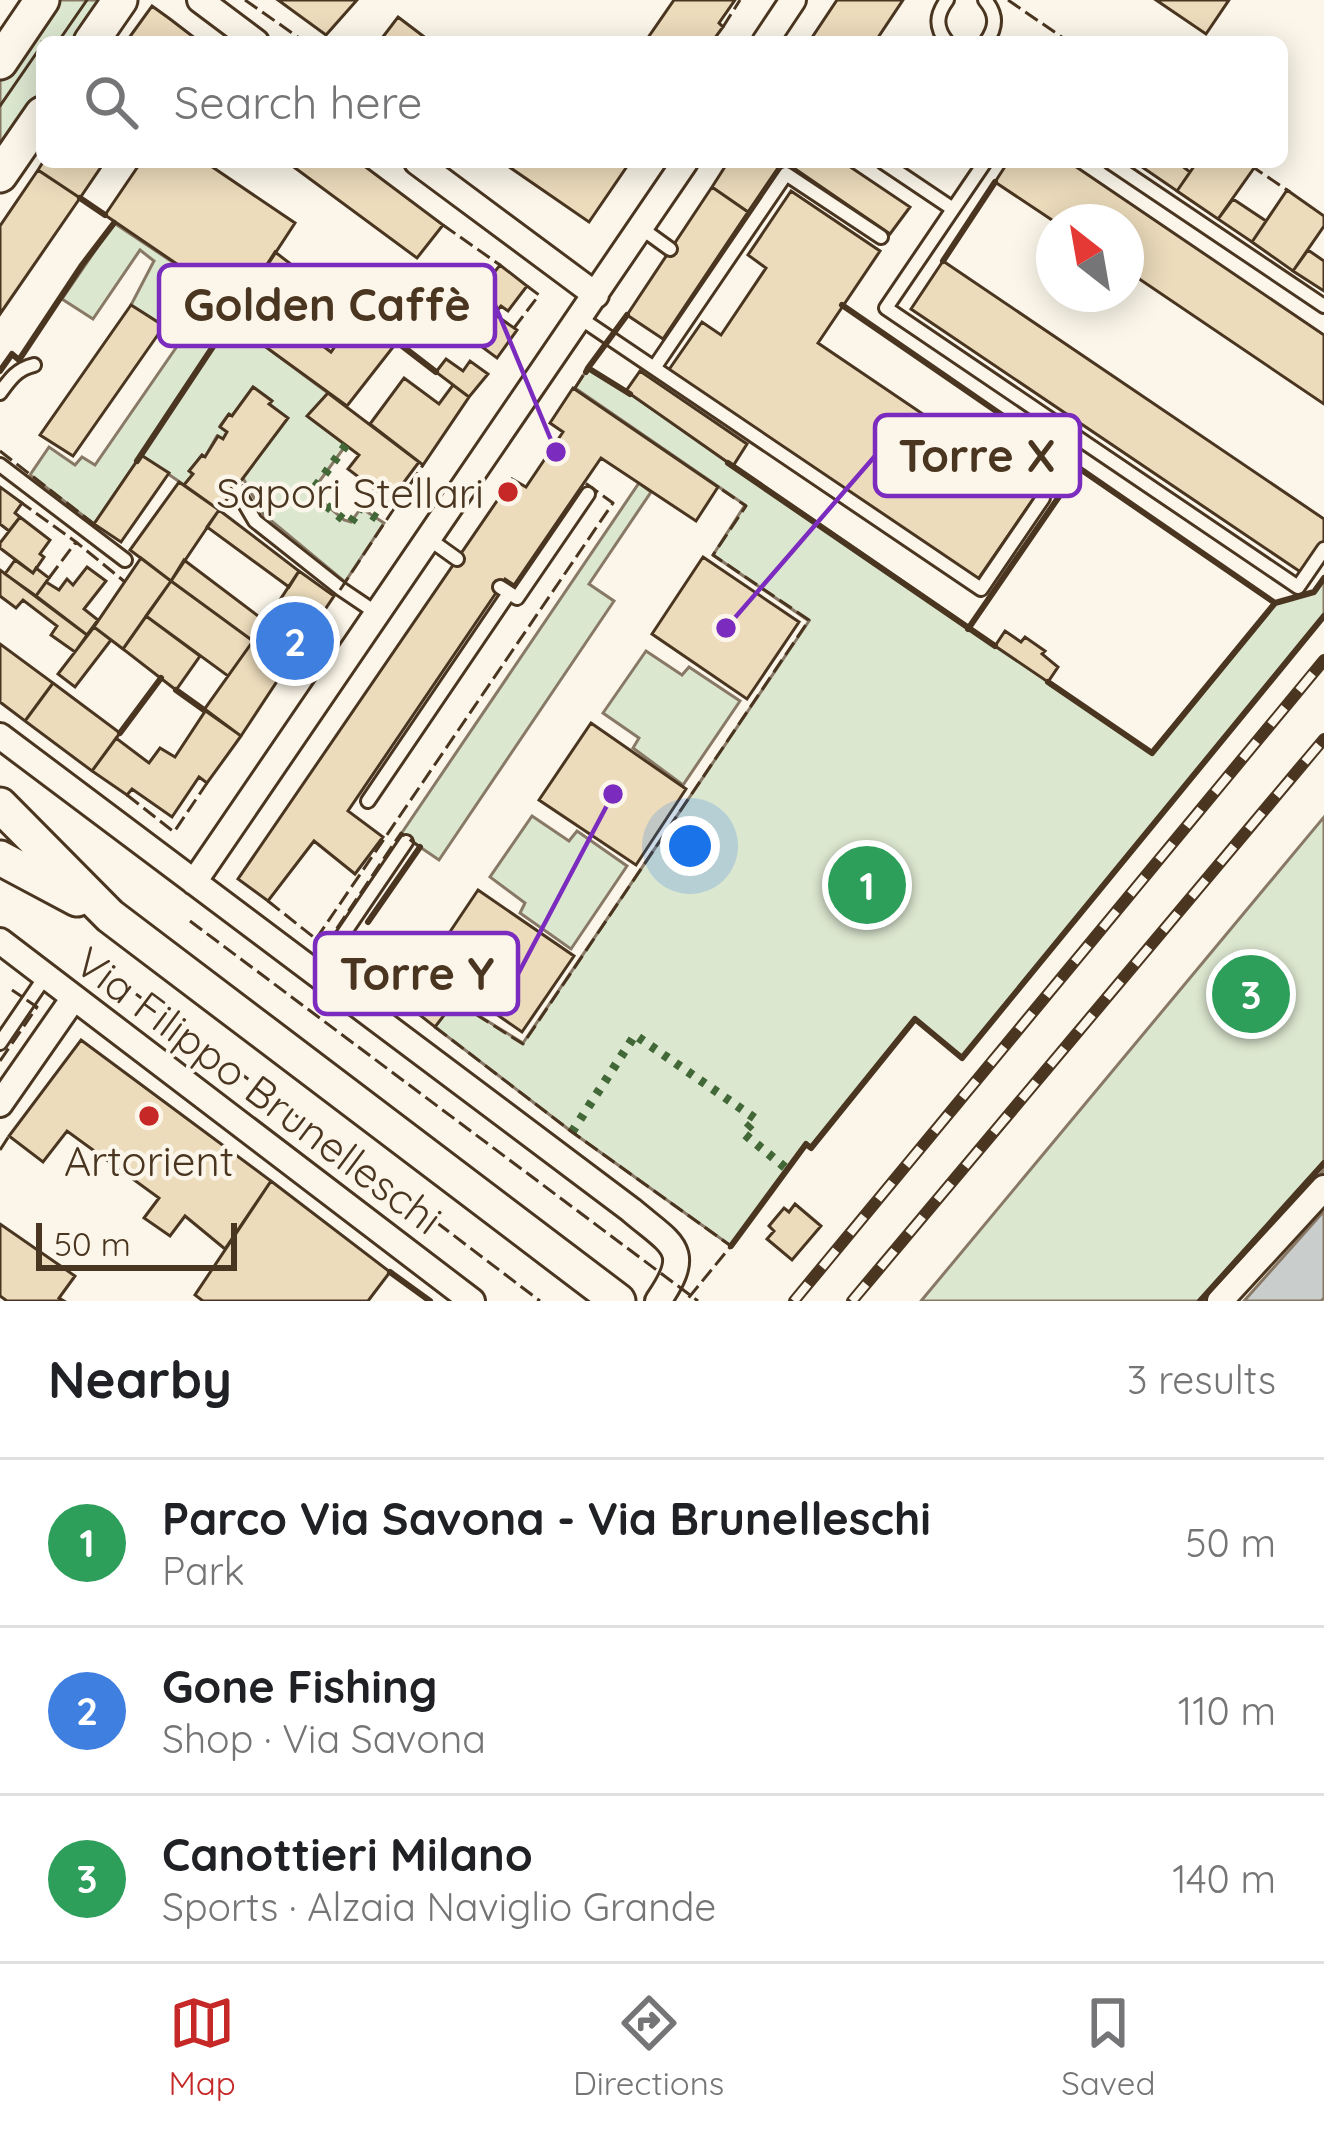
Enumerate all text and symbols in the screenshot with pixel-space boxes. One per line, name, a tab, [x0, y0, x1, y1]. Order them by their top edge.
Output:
search box	[36, 36, 1288, 168]
icon: search	[78, 69, 144, 135]
text: Search here	[174, 74, 422, 130]
north arrow	[1036, 204, 1144, 312]
callout: Golden Caffè	[159, 265, 495, 346]
text: Golden Caffè	[183, 276, 471, 332]
callout: Torre X	[875, 415, 1080, 496]
text: Torre X	[898, 427, 1056, 483]
place label: Sapori Stellari	[216, 466, 484, 519]
marker: Sapori Stellari	[495, 479, 521, 505]
pin: 2	[256, 596, 334, 686]
your location	[660, 816, 720, 876]
pin: 1	[828, 840, 906, 930]
callout: Torre Y	[315, 933, 518, 1014]
street label: Via Filippo Brunelleschi	[65, 935, 453, 1245]
text: Torre Y	[340, 945, 495, 1001]
pin: 3	[1212, 949, 1290, 1039]
marker: Artorient	[136, 1103, 162, 1129]
place label: Artorient	[64, 1134, 234, 1187]
scale bar	[36, 1217, 237, 1270]
text: 50 m	[54, 1223, 131, 1264]
text: Nearby	[48, 1347, 232, 1411]
text: 3 results	[1127, 1355, 1276, 1404]
text: Parco Via Savona - Via Brunelleschi	[162, 1490, 931, 1546]
text: 1	[79, 1518, 95, 1567]
text: 50 m	[1185, 1518, 1276, 1567]
text: Park	[162, 1546, 245, 1595]
text: Gone Fishing	[162, 1658, 438, 1714]
text: 2	[76, 1686, 98, 1735]
text: 110 m	[1178, 1686, 1276, 1735]
text: Shop · Via Savona	[162, 1714, 486, 1763]
text: Canottieri Milano	[162, 1826, 533, 1882]
text: 3	[77, 1854, 97, 1903]
text: 140 m	[1172, 1854, 1276, 1903]
text: Sports · Alzaia Naviglio Grande	[162, 1882, 716, 1931]
tab: Map	[169, 1990, 236, 2103]
tab: Directions	[573, 1990, 724, 2103]
tab: Saved	[1061, 1990, 1155, 2103]

